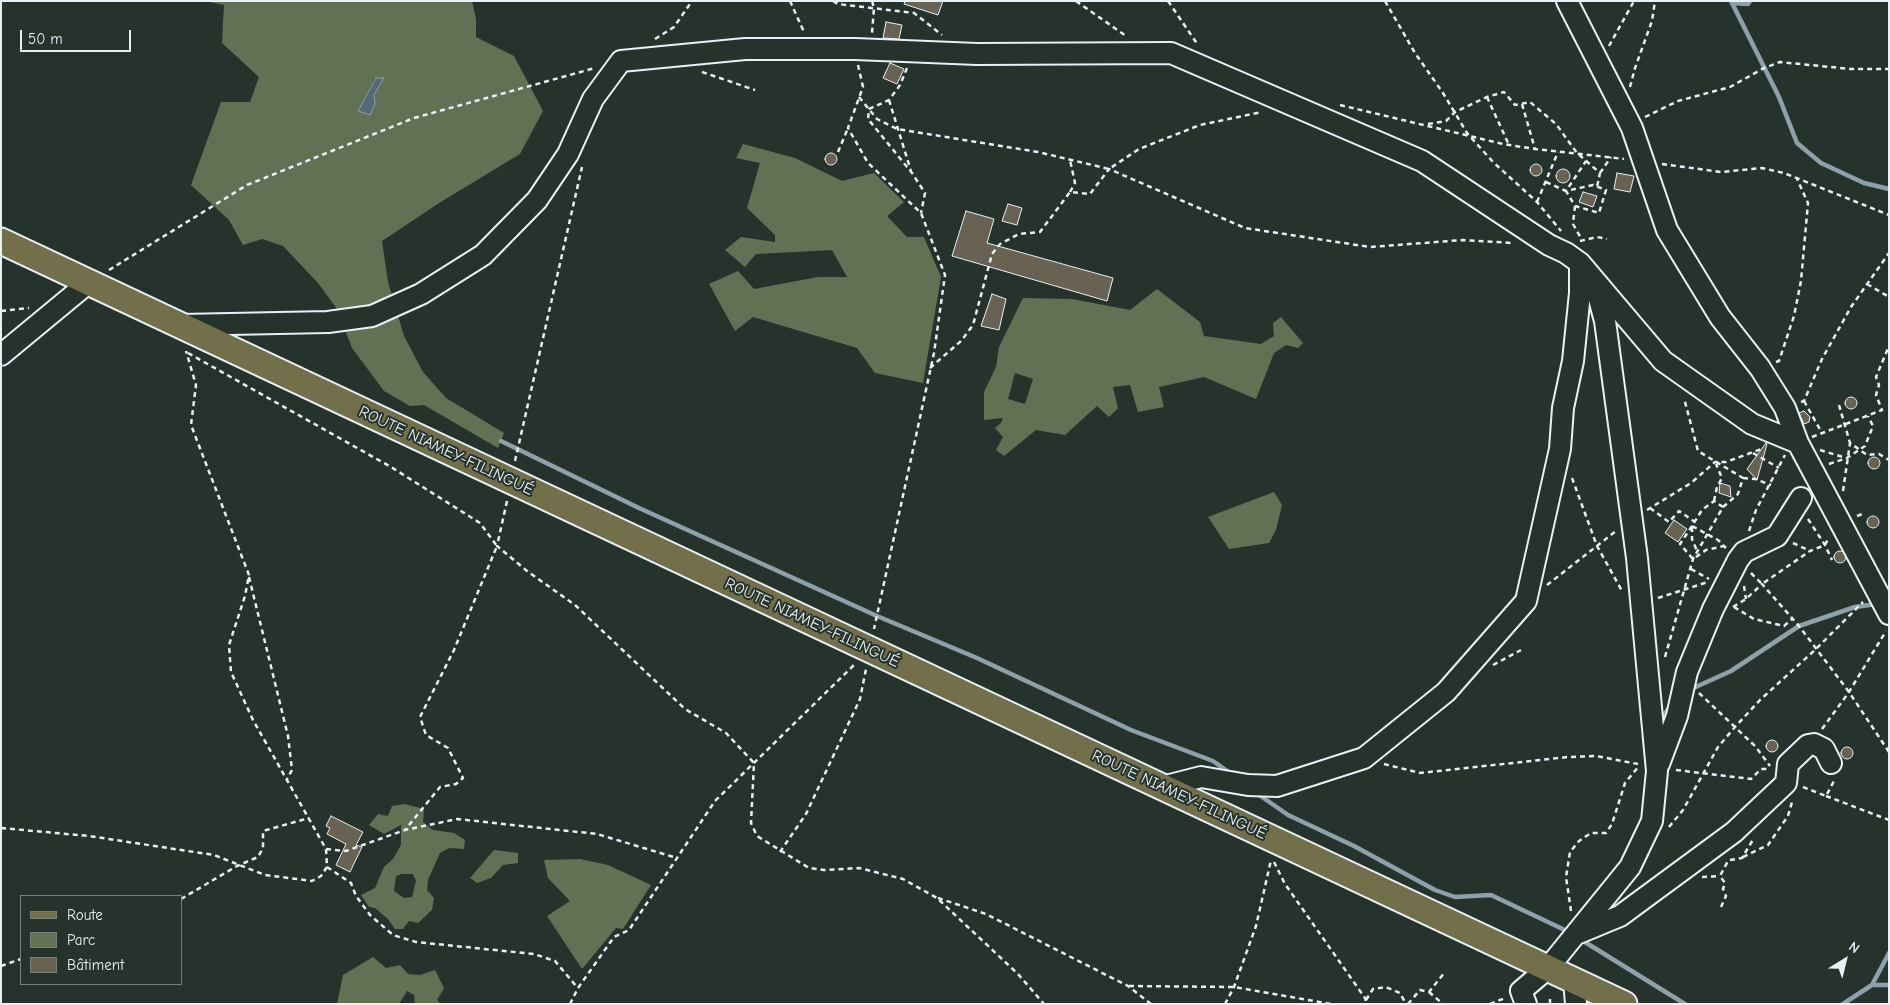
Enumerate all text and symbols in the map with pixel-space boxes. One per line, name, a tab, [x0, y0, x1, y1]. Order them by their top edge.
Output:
scale bar	[22, 20, 134, 52]
text: 50 m	[28, 30, 63, 48]
street label: ROUTE NIAMEY-FILINGUÉ	[356, 402, 536, 500]
street label: ROUTE NIAMEY-FILINGUÉ	[722, 574, 902, 672]
street label: ROUTE NIAMEY-FILINGUÉ	[1089, 746, 1269, 844]
legend	[20, 895, 182, 985]
text: Route	[67, 906, 103, 924]
text: Parc	[67, 931, 95, 949]
north arrow	[1820, 935, 1870, 985]
text: N	[1845, 938, 1863, 957]
text: Bâtiment	[67, 956, 124, 974]

